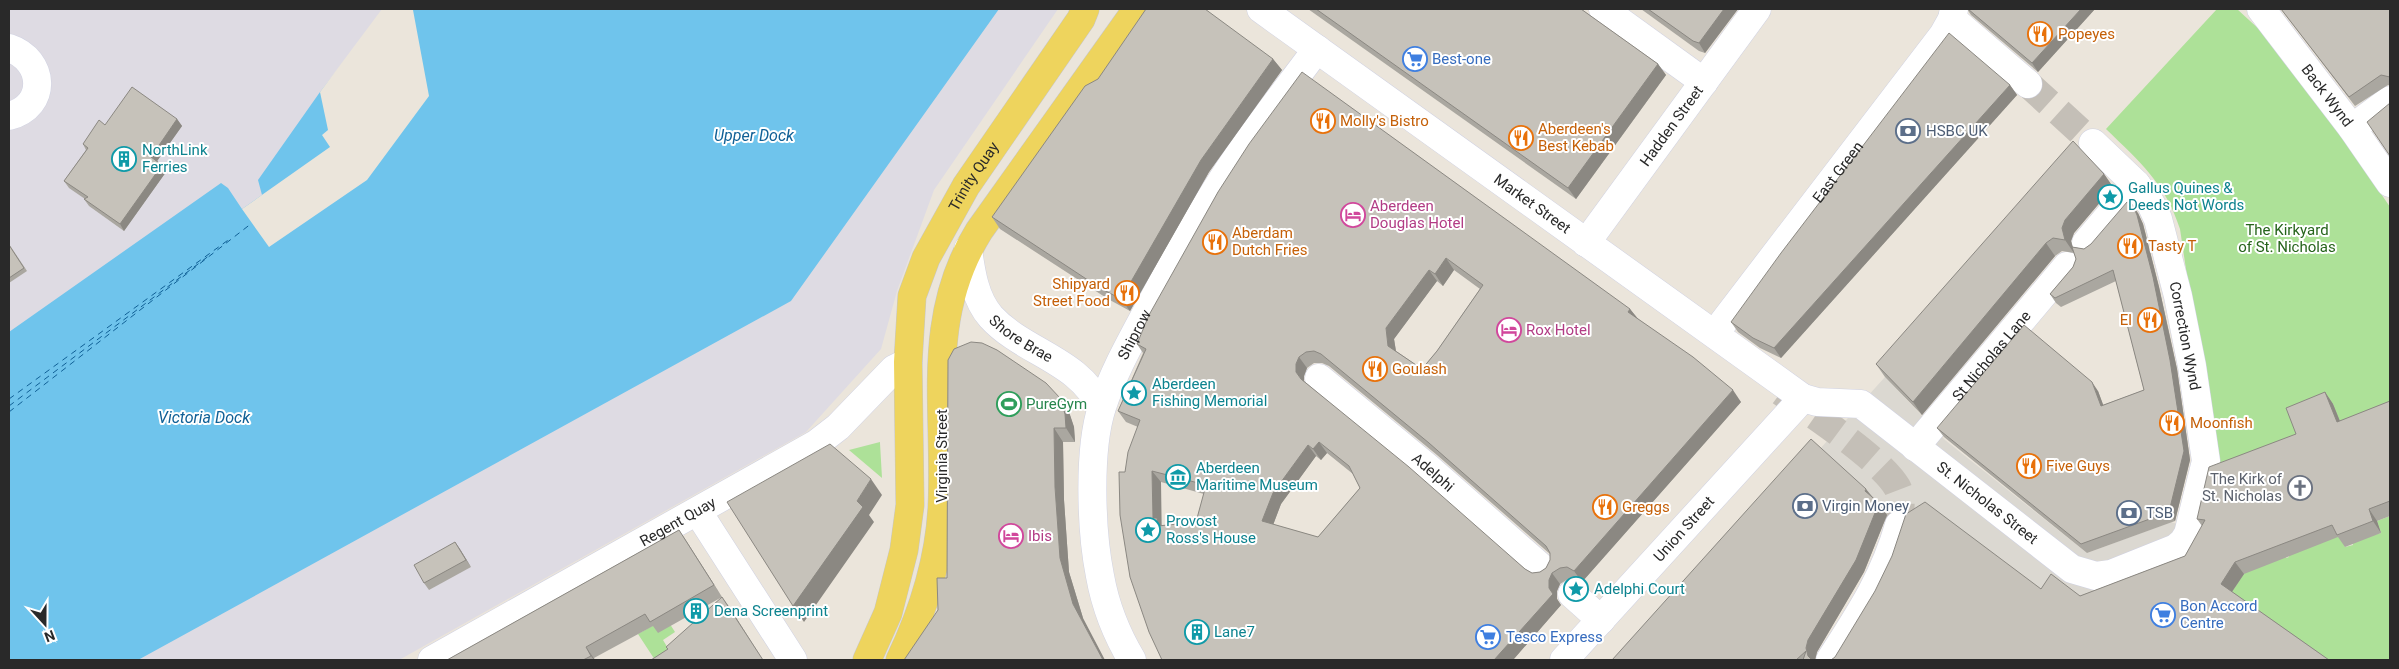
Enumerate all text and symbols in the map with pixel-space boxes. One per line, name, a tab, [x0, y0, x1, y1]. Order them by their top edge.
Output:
restaurant icon: Popeyes	[2027, 21, 2053, 47]
place label: Popeyes	[2058, 25, 2115, 43]
supermarket icon: Best-one	[1402, 46, 1428, 72]
place label: Best-one	[1432, 50, 1491, 68]
street label: Back Wynd	[2298, 61, 2357, 130]
street label: Hadden Street	[1636, 82, 1707, 170]
restaurant icon: Molly's Bistro	[1310, 108, 1336, 134]
place label: Molly's Bistro	[1340, 112, 1429, 130]
bank icon: HSBC UK	[1895, 118, 1921, 144]
place label: Aberdeen's Best Kebab	[1538, 120, 1614, 155]
place label: HSBC UK	[1926, 122, 1988, 140]
restaurant icon: Aberdeen's Best Kebab	[1508, 125, 1534, 151]
water label: Upper Dock	[714, 126, 795, 145]
street label: East Green	[1809, 138, 1867, 207]
street label: Trinity Quay	[945, 139, 1003, 214]
place label: NorthLink Ferries	[142, 141, 208, 176]
building icon: NorthLink Ferries	[111, 146, 137, 172]
street label: Market Street	[1490, 170, 1574, 237]
place label: Gallus Quines & Deeds Not Words	[2128, 179, 2244, 214]
place icon: Gallus Quines & Deeds Not Words	[2097, 184, 2123, 210]
place label: Aberdeen Douglas Hotel	[1370, 197, 1464, 232]
hotel icon: Aberdeen Douglas Hotel	[1340, 202, 1366, 228]
park label: The Kirkyard of St. Nicholas	[2238, 221, 2336, 256]
place label: Aberdam Dutch Fries	[1232, 224, 1307, 259]
restaurant icon: Aberdam Dutch Fries	[1202, 229, 1228, 255]
restaurant icon: Tasty T	[2117, 233, 2143, 259]
place label: Tasty T	[2148, 237, 2196, 255]
place label: Shipyard Street Food	[1033, 275, 1110, 310]
restaurant icon: Shipyard Street Food	[1114, 280, 1140, 306]
street label: Correction Wynd	[2166, 280, 2204, 392]
street label: Shiprow	[1114, 307, 1155, 363]
street label: St Nicholas Lane	[1948, 307, 2035, 405]
restaurant icon: El	[2137, 307, 2163, 333]
street label: Shore Brae	[985, 311, 1056, 366]
place label: El	[2120, 311, 2132, 329]
hotel icon: Rox Hotel	[1496, 317, 1522, 343]
place label: Rox Hotel	[1526, 321, 1591, 339]
restaurant icon: Goulash	[1362, 356, 1388, 382]
place label: Goulash	[1392, 360, 1447, 378]
place label: Aberdeen Fishing Memorial	[1152, 375, 1267, 410]
place icon: Aberdeen Fishing Memorial	[1121, 380, 1147, 406]
sports icon: PureGym	[996, 391, 1022, 417]
place label: PureGym	[1026, 395, 1087, 413]
water label: Victoria Dock	[158, 408, 251, 427]
street label: Virginia Street	[933, 409, 951, 503]
restaurant icon: Moonfish	[2159, 410, 2185, 436]
place label: Moonfish	[2190, 414, 2253, 432]
street label: Adelphi	[1408, 449, 1458, 496]
restaurant icon: Five Guys	[2016, 453, 2042, 479]
place label: Five Guys	[2046, 457, 2110, 475]
street label: St. Nicholas Street	[1933, 458, 2042, 548]
place label: Aberdeen Maritime Museum	[1196, 459, 1318, 494]
museum icon: Aberdeen Maritime Museum	[1165, 464, 1191, 490]
place label: The Kirk of St. Nicholas	[2202, 470, 2283, 505]
church icon: The Kirk of St. Nicholas	[2287, 475, 2313, 501]
street label: Regent Quay	[637, 493, 719, 550]
street label: Union Street	[1650, 493, 1718, 565]
bank icon: Virgin Money	[1792, 493, 1818, 519]
restaurant icon: Greggs	[1592, 494, 1618, 520]
place label: Virgin Money	[1822, 497, 1909, 515]
place label: Greggs	[1622, 498, 1670, 516]
bank icon: TSB	[2116, 500, 2142, 526]
place label: TSB	[2146, 504, 2173, 522]
place label: Provost Ross's House	[1166, 512, 1256, 547]
place icon: Provost Ross's House	[1135, 517, 1161, 543]
hotel icon: Ibis	[998, 523, 1024, 549]
place label: Ibis	[1028, 527, 1052, 545]
place icon: Adelphi Court	[1563, 576, 1589, 602]
place label: Adelphi Court	[1594, 580, 1685, 598]
place label: Bon Accord Centre	[2180, 597, 2257, 632]
building icon: Dena Screenprint	[683, 598, 709, 624]
north arrow	[20, 599, 70, 649]
place label: Dena Screenprint	[714, 602, 828, 620]
supermarket icon: Bon Accord Centre	[2150, 602, 2176, 628]
building icon: Lane7	[1184, 619, 1210, 645]
place label: Lane7	[1214, 623, 1255, 641]
supermarket icon: Tesco Express	[1475, 624, 1501, 650]
text: N	[42, 627, 57, 645]
place label: Tesco Express	[1506, 628, 1603, 646]

